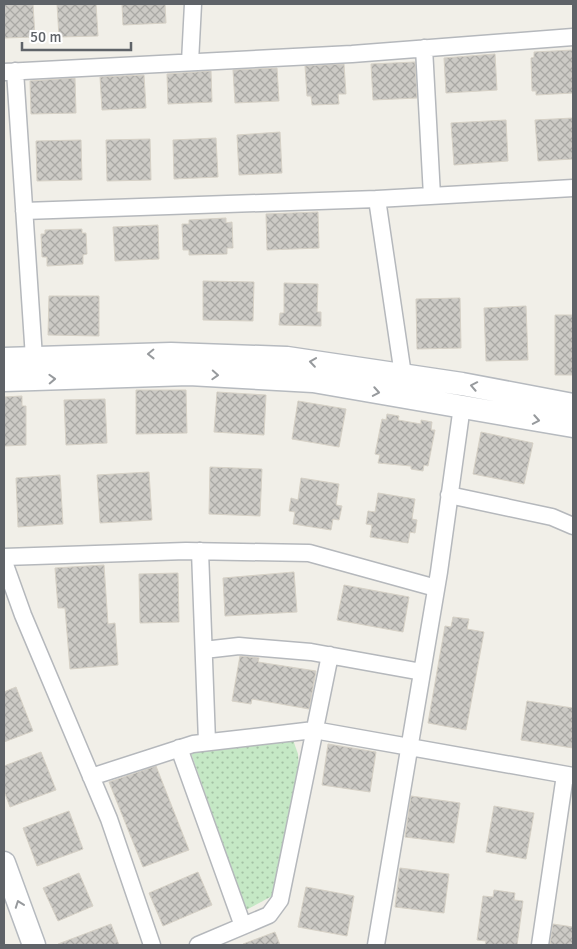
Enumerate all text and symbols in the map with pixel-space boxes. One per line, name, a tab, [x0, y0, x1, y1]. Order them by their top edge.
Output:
scale bar	[22, 20, 131, 52]
text: 50 m	[30, 28, 61, 46]
one-way arrow	[147, 349, 154, 359]
one-way arrow	[309, 357, 317, 368]
one-way arrow	[211, 370, 219, 381]
one-way arrow	[49, 373, 57, 384]
one-way arrow	[469, 381, 478, 392]
one-way arrow	[373, 386, 381, 397]
one-way arrow	[532, 414, 541, 424]
one-way arrow	[15, 900, 25, 909]

